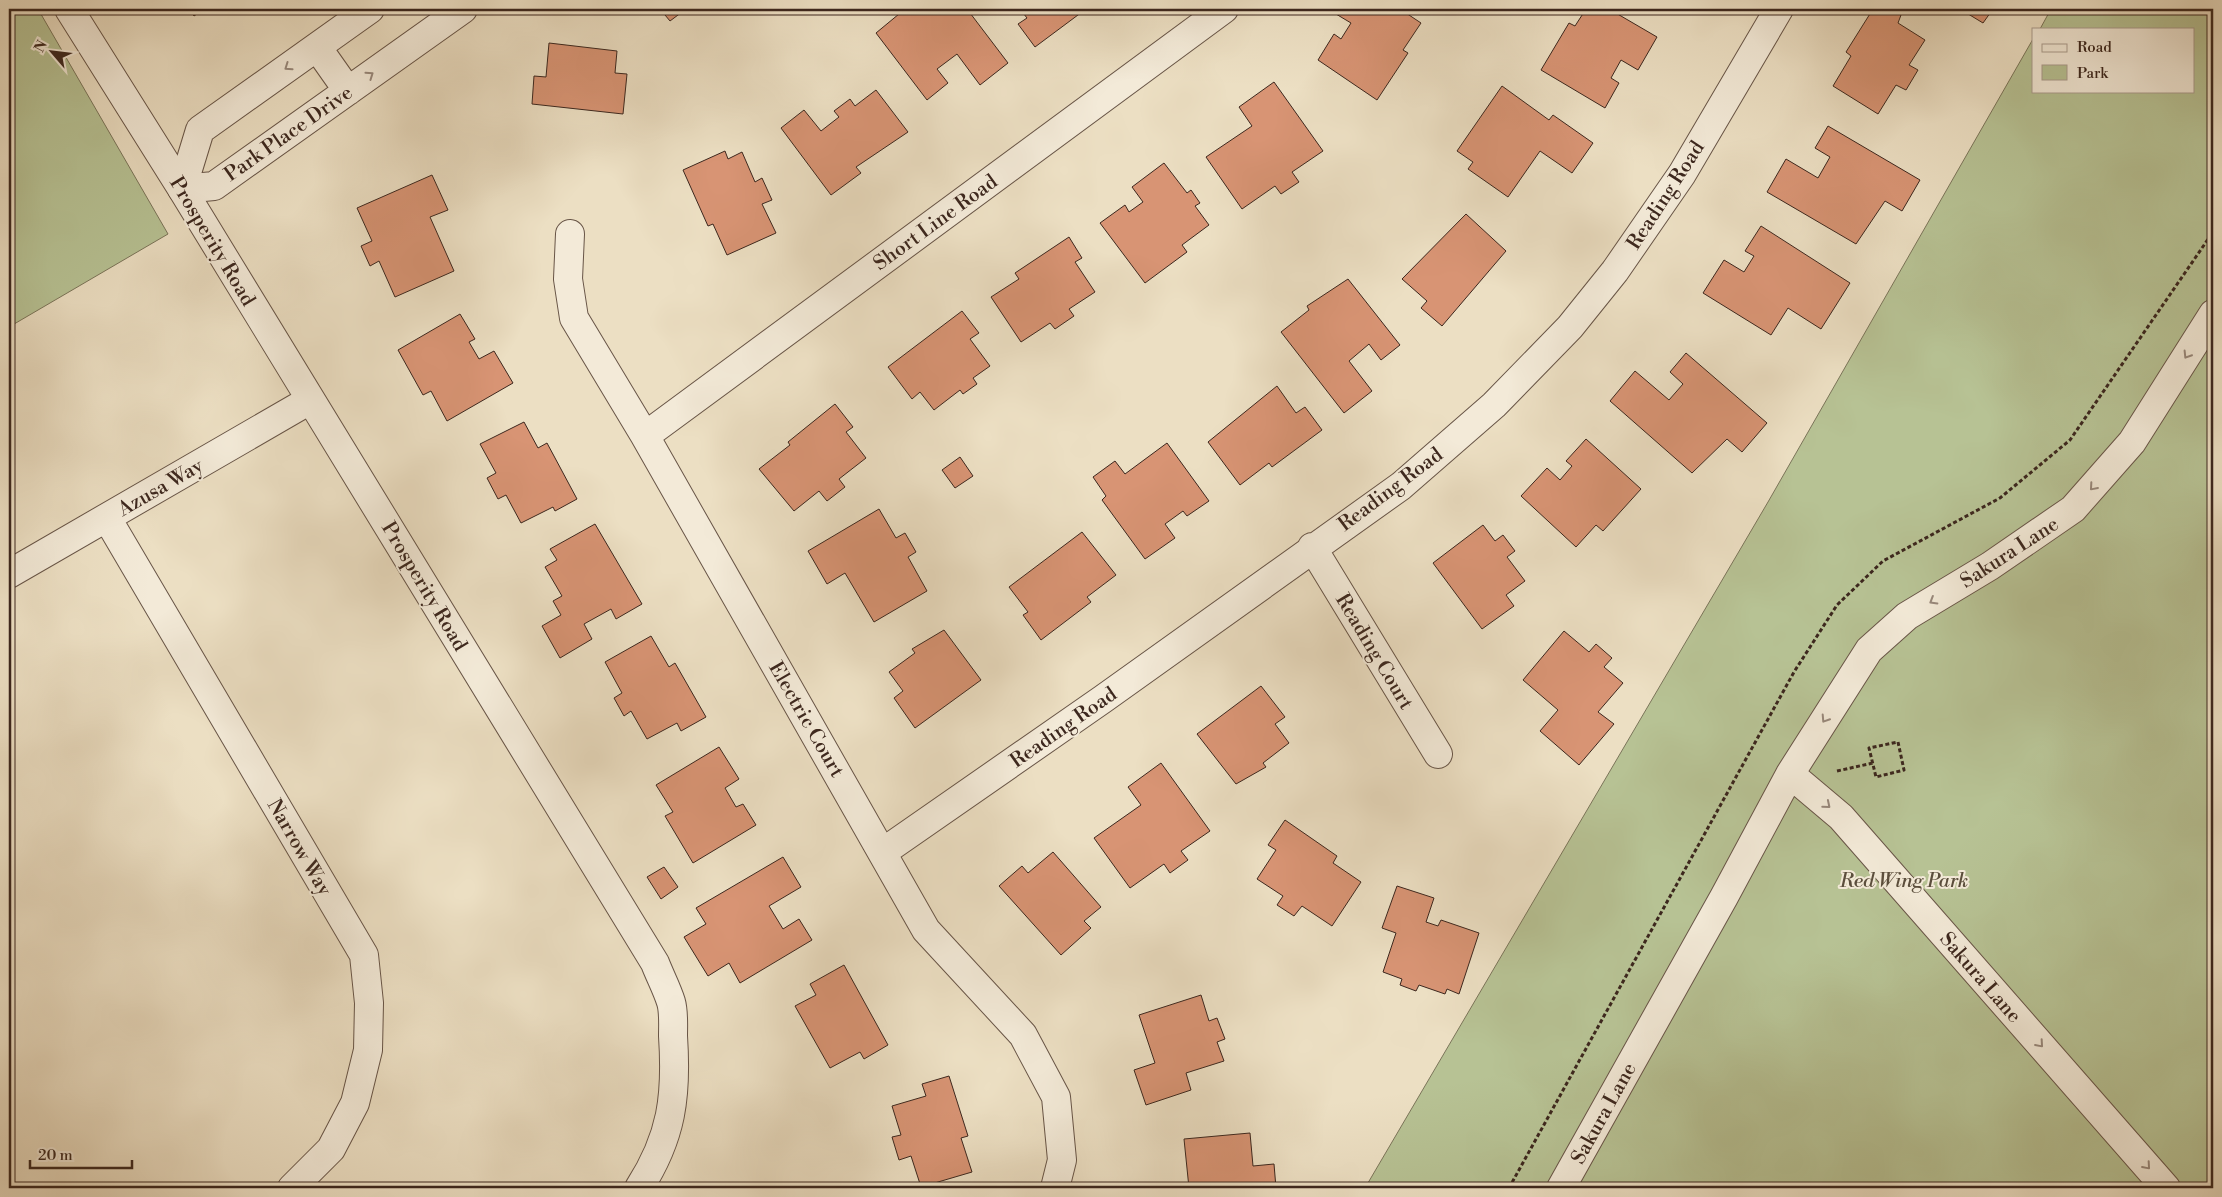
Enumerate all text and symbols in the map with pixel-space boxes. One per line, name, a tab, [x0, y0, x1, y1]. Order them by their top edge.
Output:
north arrow	[28, 28, 78, 78]
legend	[2032, 28, 2194, 92]
text: N	[31, 37, 52, 55]
text: Road	[2077, 38, 2112, 57]
one-way arrow	[284, 61, 294, 70]
text: Park	[2077, 64, 2109, 83]
one-way arrow	[364, 72, 374, 81]
street label: Park Place Drive	[220, 81, 358, 188]
street label: Reading Road	[1622, 136, 1711, 255]
street label: Short Line Road	[869, 169, 1003, 277]
street label: Prosperity Road	[163, 173, 260, 312]
one-way arrow	[2184, 349, 2193, 358]
street label: Reading Road	[1334, 442, 1449, 538]
street label: Azusa Way	[113, 454, 208, 523]
one-way arrow	[2089, 481, 2098, 490]
street label: Sakura Lane	[1956, 512, 2064, 594]
street label: Prosperity Road	[375, 518, 472, 657]
street label: Reading Court	[1329, 589, 1418, 714]
one-way arrow	[1929, 594, 1938, 604]
street label: Electric Court	[762, 657, 849, 782]
street label: Reading Road	[1006, 682, 1123, 774]
one-way arrow	[1822, 713, 1831, 722]
street label: Narrow Way	[261, 795, 337, 901]
one-way arrow	[1821, 799, 1830, 808]
park label: Red Wing Park	[1839, 869, 1968, 894]
street label: Sakura Lane	[1934, 927, 2026, 1029]
one-way arrow	[2034, 1038, 2043, 1047]
street label: Sakura Lane	[1566, 1059, 1642, 1169]
scale bar	[30, 1137, 132, 1169]
text: 20 m	[38, 1146, 73, 1165]
one-way arrow	[2141, 1160, 2149, 1169]

